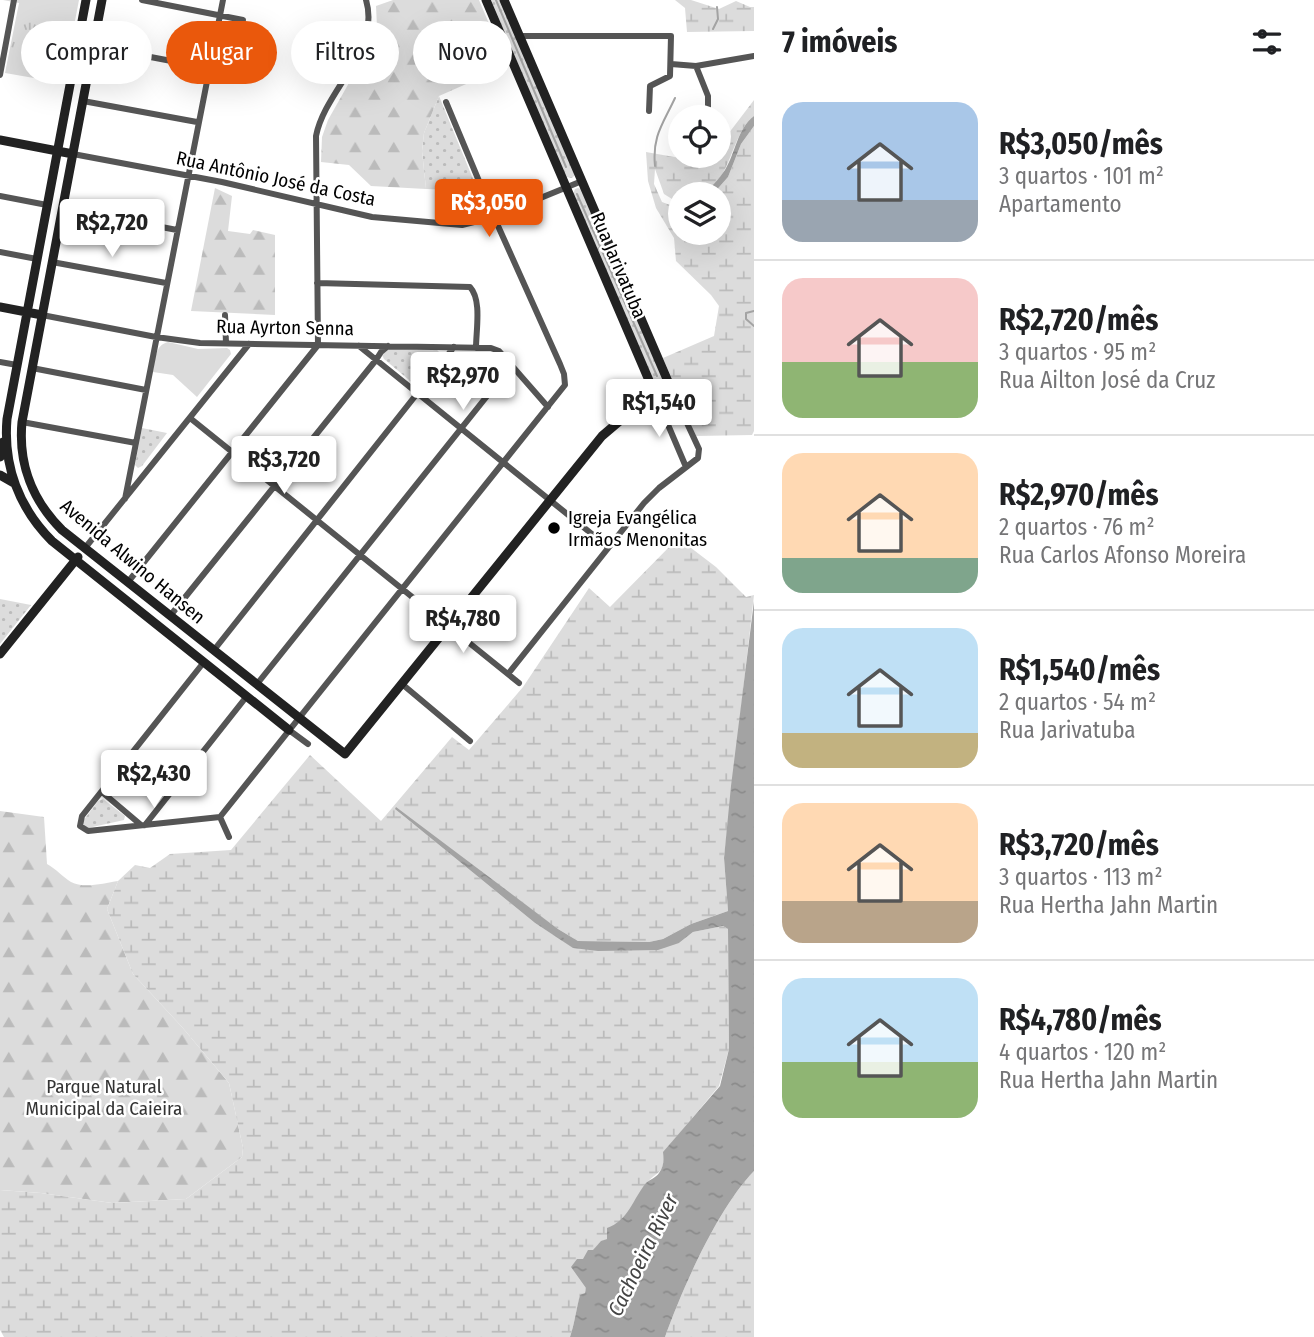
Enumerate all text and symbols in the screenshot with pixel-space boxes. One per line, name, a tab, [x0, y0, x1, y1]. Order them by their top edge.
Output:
chip: Comprar	[21, 21, 152, 84]
chip: Alugar	[166, 21, 277, 84]
chip: Filtros	[291, 21, 399, 84]
chip: Novo	[413, 21, 512, 84]
icon: filters	[1248, 23, 1286, 61]
text: 7 imóveis	[782, 24, 897, 60]
map controls	[668, 105, 731, 245]
button: locate	[668, 105, 731, 168]
text: R$3,050/mês	[999, 126, 1163, 162]
icon: home	[838, 130, 922, 214]
street label: Rua Antônio José da Costa	[174, 146, 378, 211]
text: 3 quartos · 101 m²	[999, 162, 1164, 190]
pin: R$3,050	[424, 180, 554, 239]
button: layers	[668, 182, 731, 245]
text: R$3,050	[451, 188, 527, 216]
text: Apartamento	[999, 190, 1122, 218]
pin: R$2,720	[47, 200, 177, 259]
text: R$2,720	[76, 208, 148, 236]
street label: Rua Jarivatuba	[586, 209, 651, 322]
text: R$2,720/mês	[999, 302, 1158, 338]
icon: home	[838, 306, 922, 390]
street label: Rua Ayrton Senna	[216, 315, 354, 340]
text: 3 quartos · 95 m²	[999, 338, 1156, 366]
pin: R$2,970	[398, 352, 528, 412]
text: R$2,970	[426, 361, 500, 389]
text: Rua Ailton José da Cruz	[999, 366, 1215, 394]
pin: R$1,540	[594, 380, 724, 439]
text: R$1,540	[622, 388, 696, 416]
pin: R$3,720	[219, 436, 349, 496]
text: R$3,720	[247, 445, 321, 473]
text: R$2,970/mês	[999, 477, 1159, 513]
icon: home	[838, 481, 922, 565]
street label: Avenida Alwino Hansen	[56, 494, 210, 629]
place label: Igreja Evangélica Irmãos Menonitas	[568, 506, 707, 551]
text: 2 quartos · 76 m²	[999, 513, 1154, 541]
marker: Igreja Evangélica Irmãos Menonitas	[546, 520, 562, 536]
text: Rua Carlos Afonso Moreira	[999, 541, 1246, 569]
pin: R$4,780	[398, 596, 528, 655]
text: R$4,780	[425, 604, 501, 632]
text: R$1,540/mês	[999, 652, 1160, 688]
icon: home	[838, 656, 922, 740]
text: 2 quartos · 54 m²	[999, 688, 1156, 716]
text: Rua Jarivatuba	[999, 716, 1136, 744]
pin: R$2,430	[89, 750, 219, 810]
text: R$2,430	[117, 759, 191, 787]
text: R$3,720/mês	[999, 827, 1159, 863]
icon: home	[838, 831, 922, 915]
text: 3 quartos · 113 m²	[999, 863, 1163, 891]
text: Rua Hertha Jahn Martin	[999, 891, 1218, 919]
text: R$4,780/mês	[999, 1002, 1162, 1038]
icon: home	[838, 1006, 922, 1090]
text: 4 quartos · 120 m²	[999, 1038, 1166, 1066]
text: Rua Hertha Jahn Martin	[999, 1066, 1218, 1094]
park label: Parque Natural Municipal da Caieira	[26, 1075, 182, 1120]
water label: Cachoeira River	[602, 1189, 684, 1320]

